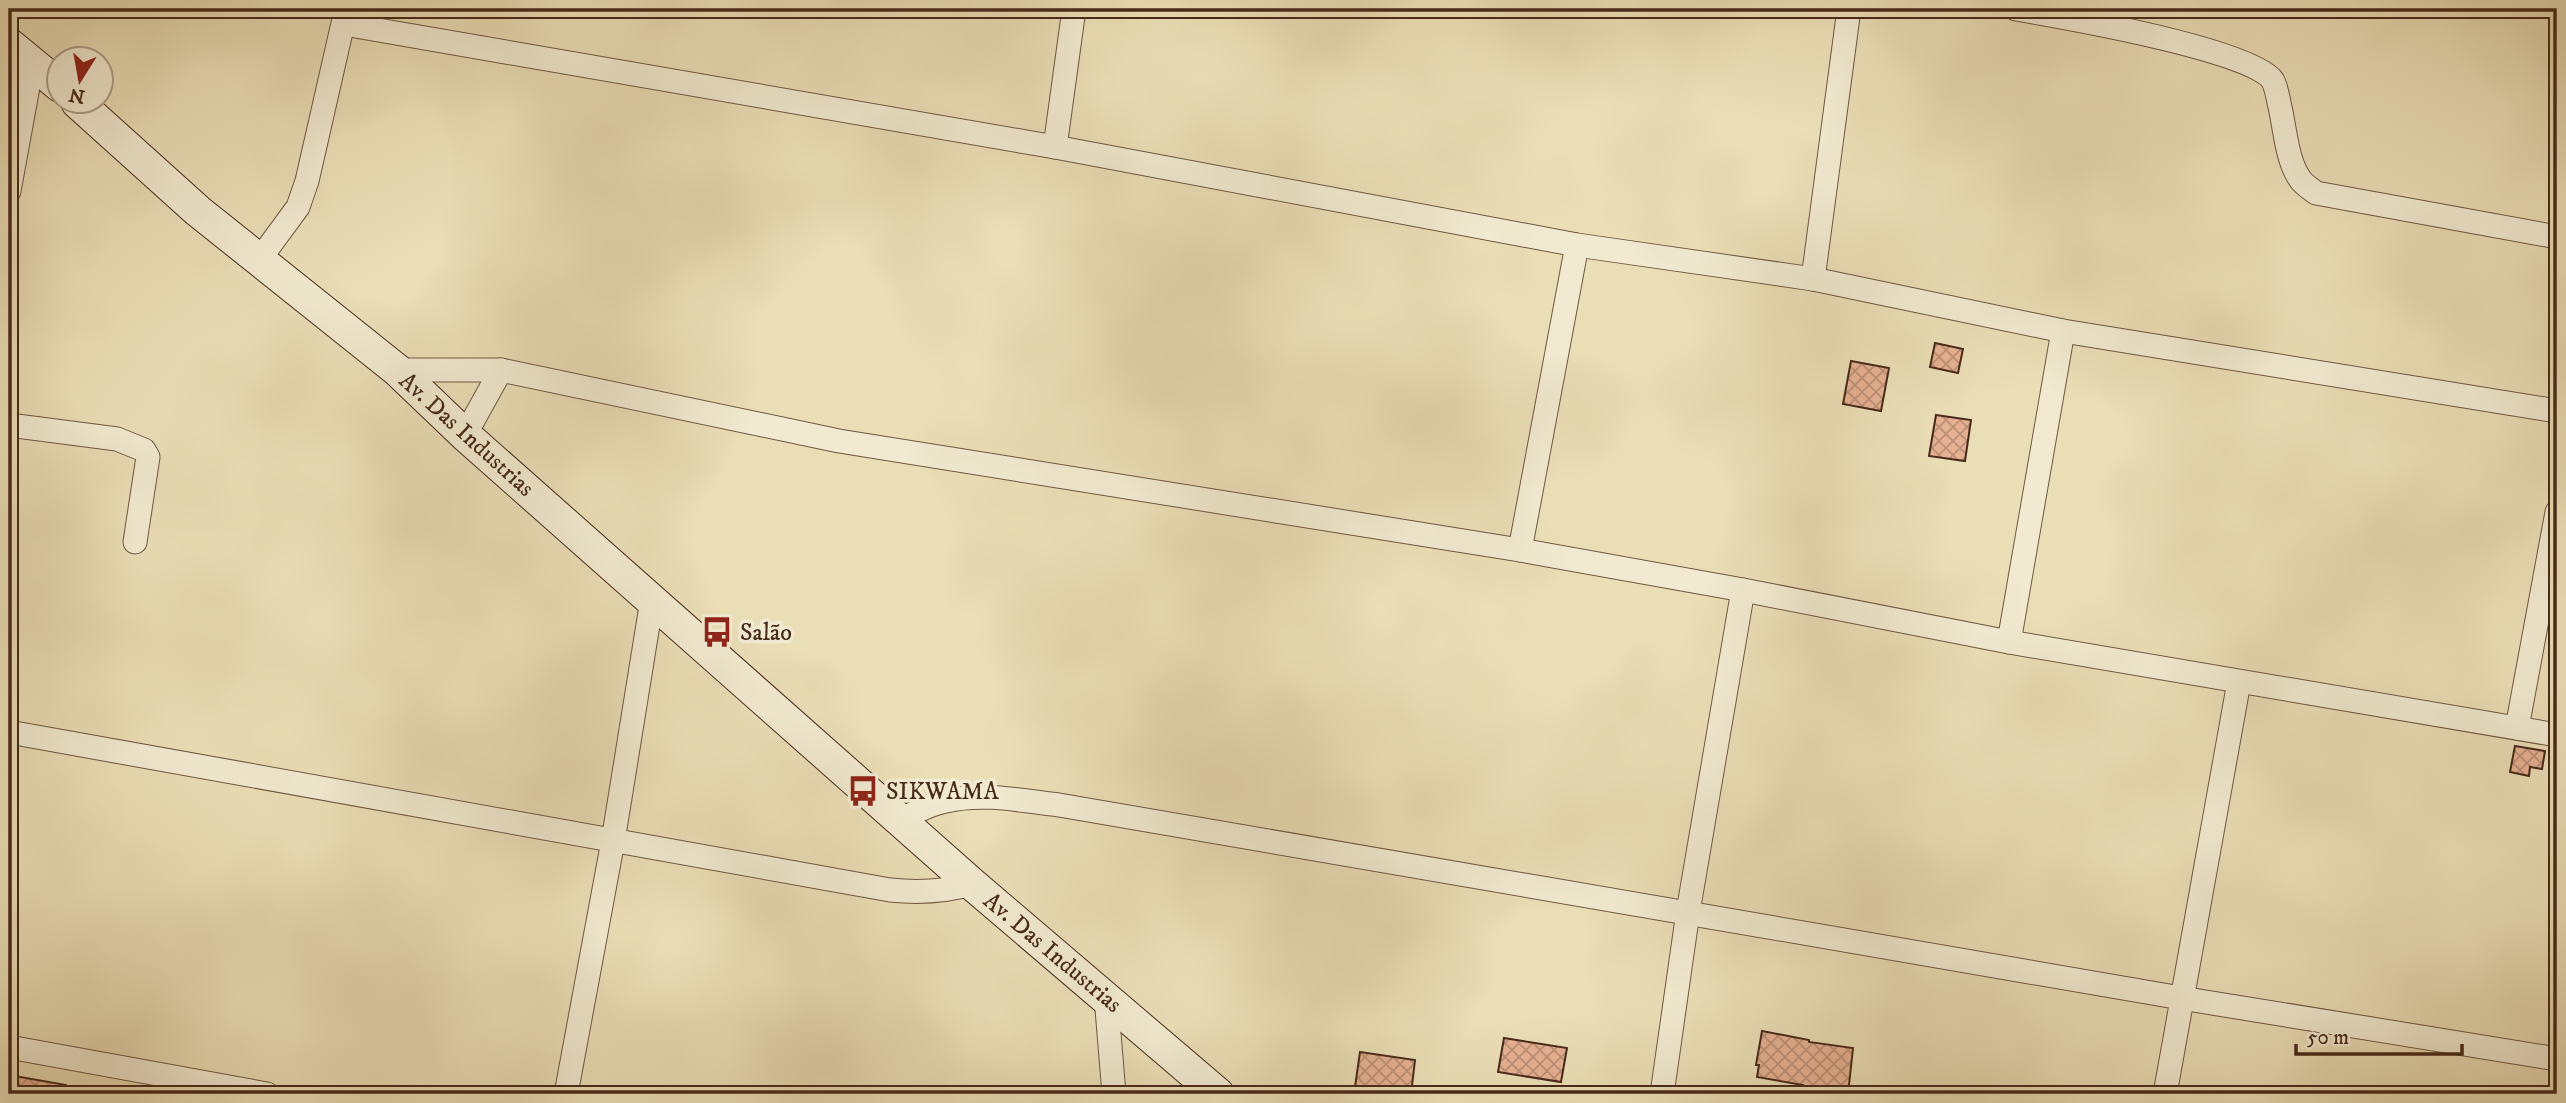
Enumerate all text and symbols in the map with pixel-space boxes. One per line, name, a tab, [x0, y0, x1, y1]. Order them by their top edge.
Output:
north arrow	[46, 46, 116, 116]
text: N	[67, 82, 87, 108]
street label: Av. Das Industrias	[392, 366, 540, 503]
bus stop icon: Salão	[700, 615, 734, 649]
place label: Salão	[740, 618, 792, 648]
bus stop icon: SIKWAMA	[846, 774, 880, 808]
place label: SIKWAMA	[886, 777, 1000, 807]
street label: Av. Das Industrias	[977, 886, 1128, 1019]
scale bar	[2296, 1012, 2463, 1056]
text: 50 m	[2307, 1025, 2349, 1051]

